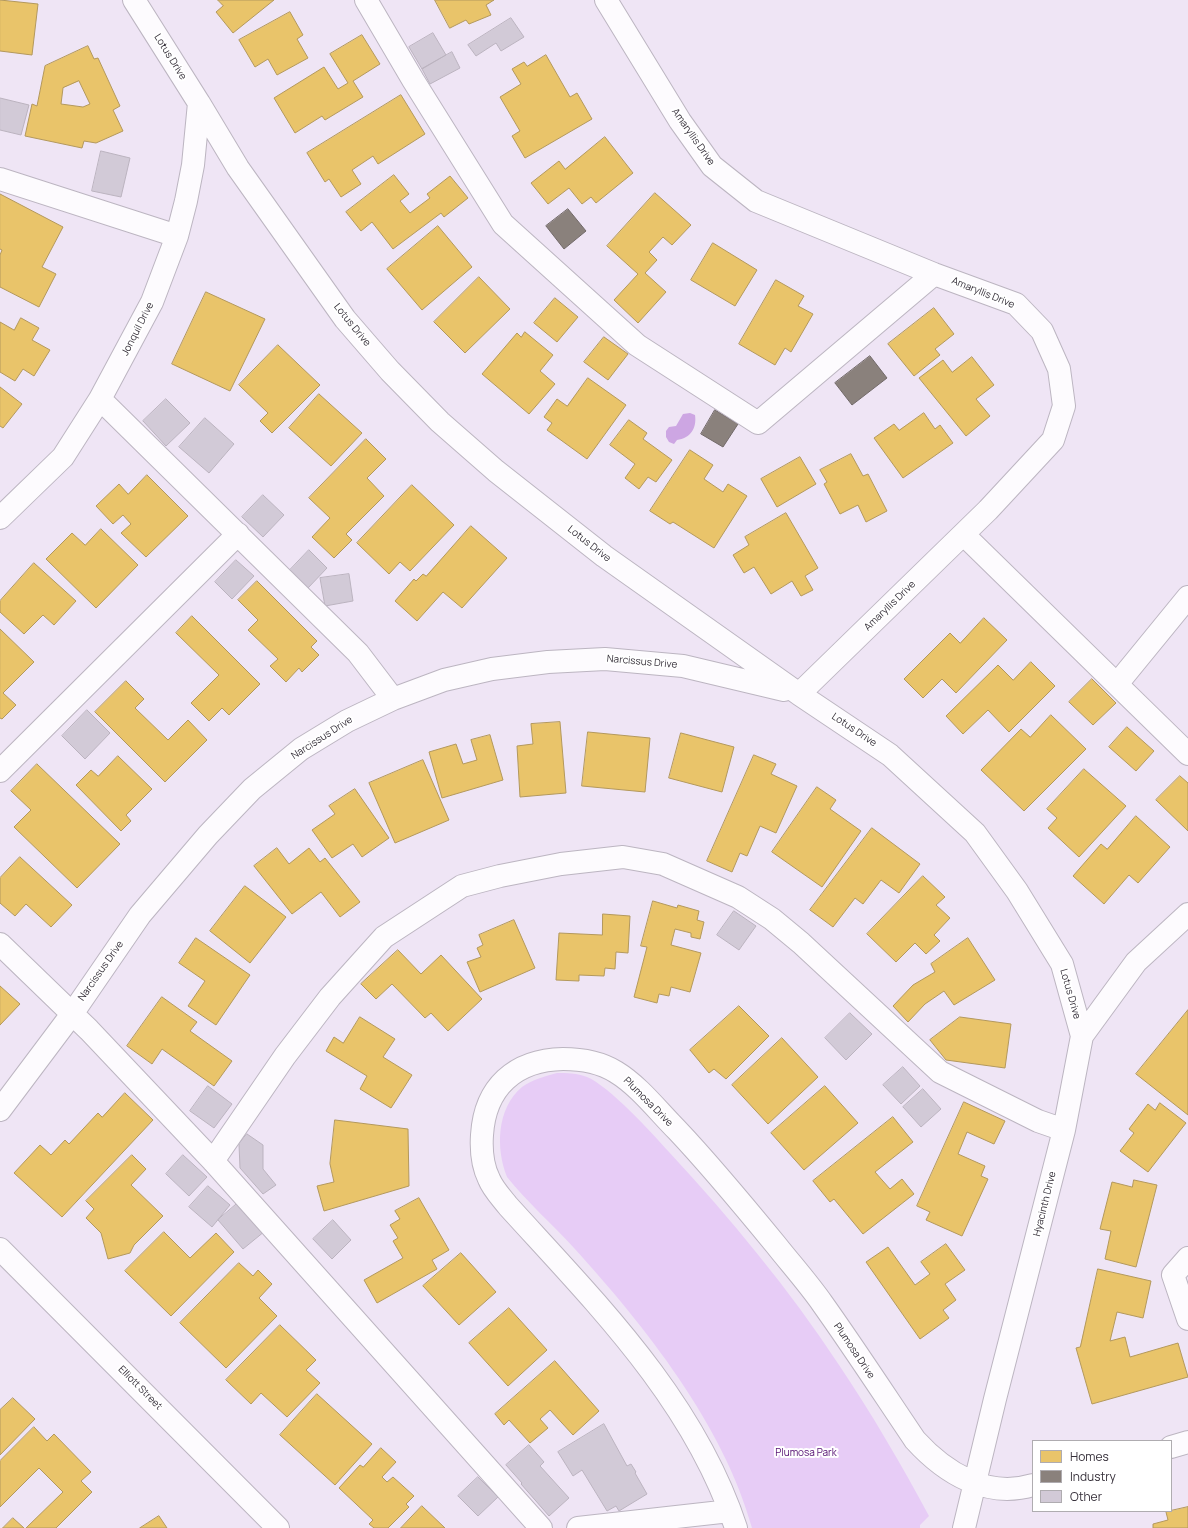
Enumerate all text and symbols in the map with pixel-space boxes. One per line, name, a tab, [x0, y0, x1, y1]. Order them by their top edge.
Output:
street label: Lotus Drive	[151, 32, 189, 82]
street label: Amaryllis Drive	[669, 106, 717, 168]
street label: Amaryllis Drive	[950, 275, 1016, 311]
street label: Jonquil Drive	[119, 300, 157, 358]
street label: Lotus Drive	[331, 301, 373, 349]
street label: Lotus Drive	[565, 523, 613, 565]
street label: Amaryllis Drive	[862, 578, 918, 634]
street label: Narcissus Drive	[606, 653, 678, 671]
street label: Lotus Drive	[829, 711, 879, 749]
street label: Narcissus Drive	[289, 714, 355, 762]
street label: Narcissus Drive	[76, 939, 126, 1003]
street label: Lotus Drive	[1057, 968, 1083, 1020]
street label: Plumosa Drive	[621, 1075, 675, 1129]
street label: Hyacinth Drive	[1031, 1170, 1059, 1238]
street label: Plumosa Drive	[831, 1321, 877, 1381]
street label: Elliott Street	[115, 1363, 165, 1413]
legend	[1032, 1440, 1172, 1512]
park label: Plumosa Park	[775, 1447, 837, 1459]
text: Homes	[1070, 1448, 1109, 1465]
text: Industry	[1070, 1468, 1116, 1485]
text: Other	[1070, 1488, 1102, 1505]

